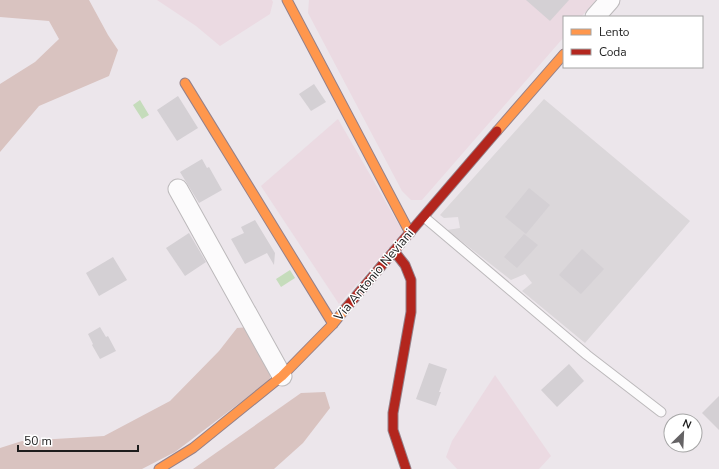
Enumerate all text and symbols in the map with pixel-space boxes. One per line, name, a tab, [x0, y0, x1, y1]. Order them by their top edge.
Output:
legend	[563, 16, 703, 68]
text: Lento	[599, 24, 630, 40]
text: Coda	[599, 44, 627, 60]
street label: Via Antonio Neviani	[329, 225, 418, 326]
north arrow	[663, 413, 703, 453]
text: N	[680, 416, 694, 433]
scale bar	[18, 427, 138, 453]
text: 50 m	[24, 433, 52, 449]

